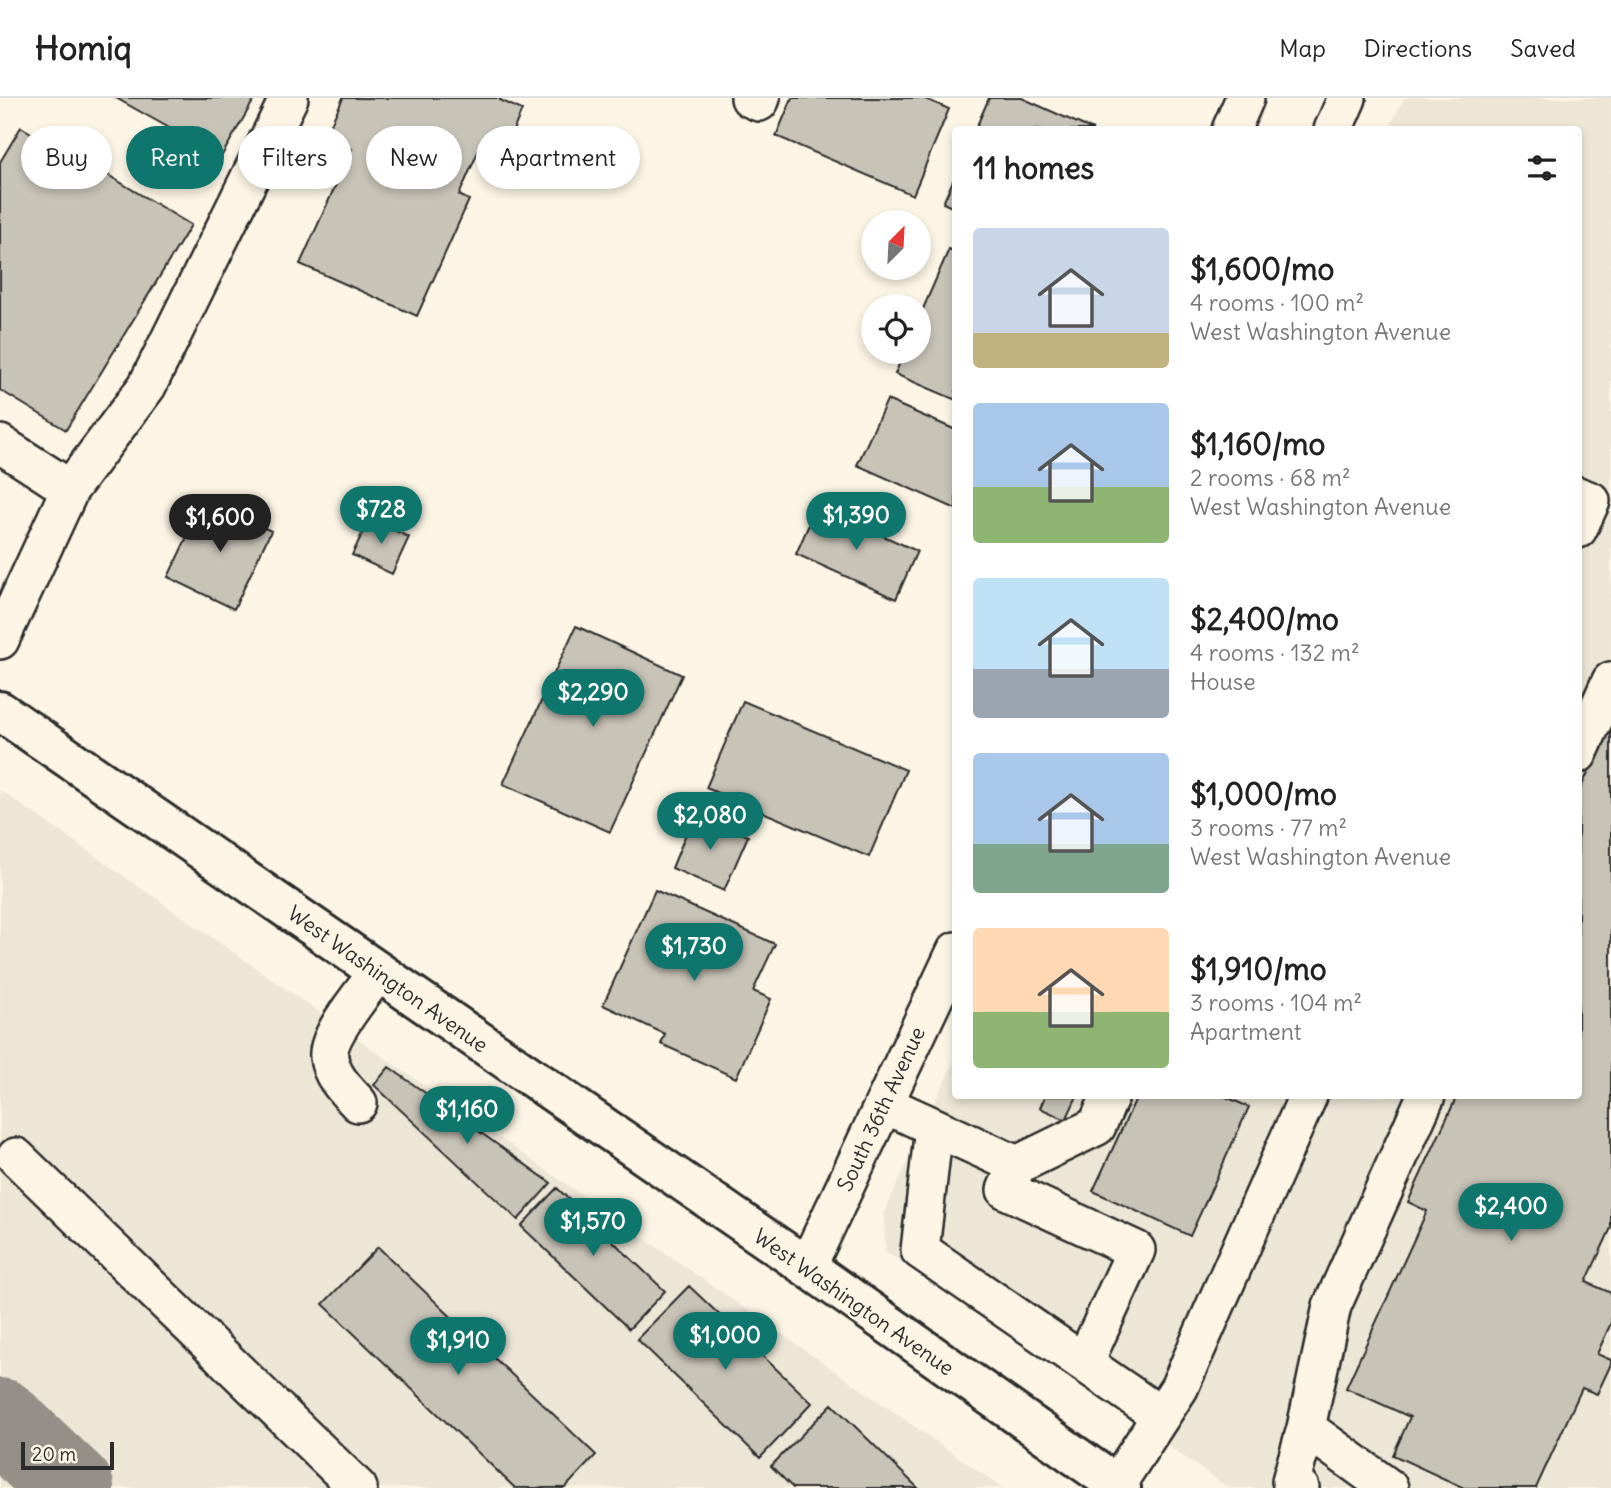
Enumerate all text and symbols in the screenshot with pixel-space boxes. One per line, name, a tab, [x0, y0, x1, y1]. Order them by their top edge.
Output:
text: Homiq	[35, 27, 132, 69]
text: Map	[1279, 33, 1326, 63]
text: Directions	[1364, 33, 1472, 63]
text: Saved	[1510, 33, 1576, 63]
chip: Buy	[21, 126, 112, 189]
chip: Rent	[126, 126, 224, 189]
chip: Filters	[238, 126, 352, 189]
chip: New	[366, 126, 462, 189]
chip: Apartment	[476, 126, 640, 189]
text: 11 homes	[973, 149, 1094, 187]
icon: filters	[1523, 149, 1561, 187]
north arrow	[861, 210, 931, 280]
map controls	[861, 210, 931, 364]
text: $1,600/mo	[1190, 250, 1334, 288]
icon: home	[1029, 256, 1113, 340]
text: 4 rooms · 100 m²	[1190, 288, 1364, 317]
button: locate	[861, 294, 931, 364]
text: West Washington Avenue	[1190, 317, 1451, 346]
text: $1,160/mo	[1190, 425, 1325, 463]
icon: home	[1029, 431, 1113, 515]
text: 2 rooms · 68 m²	[1190, 463, 1351, 492]
pin: $728	[340, 486, 422, 546]
pin: $1,390	[799, 492, 913, 552]
text: West Washington Avenue	[1190, 492, 1451, 521]
pin: $1,600	[163, 494, 277, 554]
text: $728	[356, 494, 406, 523]
text: $1,390	[822, 500, 890, 529]
text: $1,600	[185, 502, 255, 531]
text: $2,400/mo	[1190, 600, 1339, 638]
icon: home	[1029, 606, 1113, 690]
text: 4 rooms · 132 m²	[1190, 638, 1360, 667]
text: House	[1190, 667, 1256, 696]
pin: $2,290	[536, 670, 650, 729]
text: $2,290	[557, 677, 629, 706]
text: $1,000/mo	[1190, 775, 1337, 813]
icon: home	[1029, 781, 1113, 865]
pin: $2,080	[653, 792, 767, 852]
text: $2,080	[673, 800, 747, 829]
text: 3 rooms · 77 m²	[1190, 813, 1347, 842]
text: West Washington Avenue	[1190, 842, 1451, 871]
street label: West Washington Avenue	[283, 900, 493, 1058]
pin: $1,730	[637, 924, 751, 983]
text: $1,730	[661, 931, 727, 960]
text: $1,910/mo	[1190, 950, 1327, 988]
icon: home	[1029, 956, 1113, 1040]
text: 3 rooms · 104 m²	[1190, 988, 1362, 1017]
text: Apartment	[1190, 1017, 1302, 1046]
street label: South 36th Avenue	[831, 1022, 931, 1196]
pin: $1,160	[410, 1086, 524, 1146]
text: $1,160	[436, 1094, 498, 1123]
pin: $2,400	[1454, 1184, 1568, 1243]
text: $2,400	[1474, 1191, 1548, 1220]
pin: $1,570	[536, 1198, 650, 1258]
text: $1,570	[560, 1206, 626, 1235]
street label: West Washington Avenue	[749, 1223, 959, 1381]
pin: $1,000	[668, 1312, 782, 1372]
pin: $1,910	[401, 1318, 515, 1377]
text: $1,000	[689, 1320, 761, 1349]
text: $1,910	[426, 1325, 490, 1354]
scale bar	[21, 1439, 114, 1471]
text: 20 m	[32, 1442, 76, 1466]

